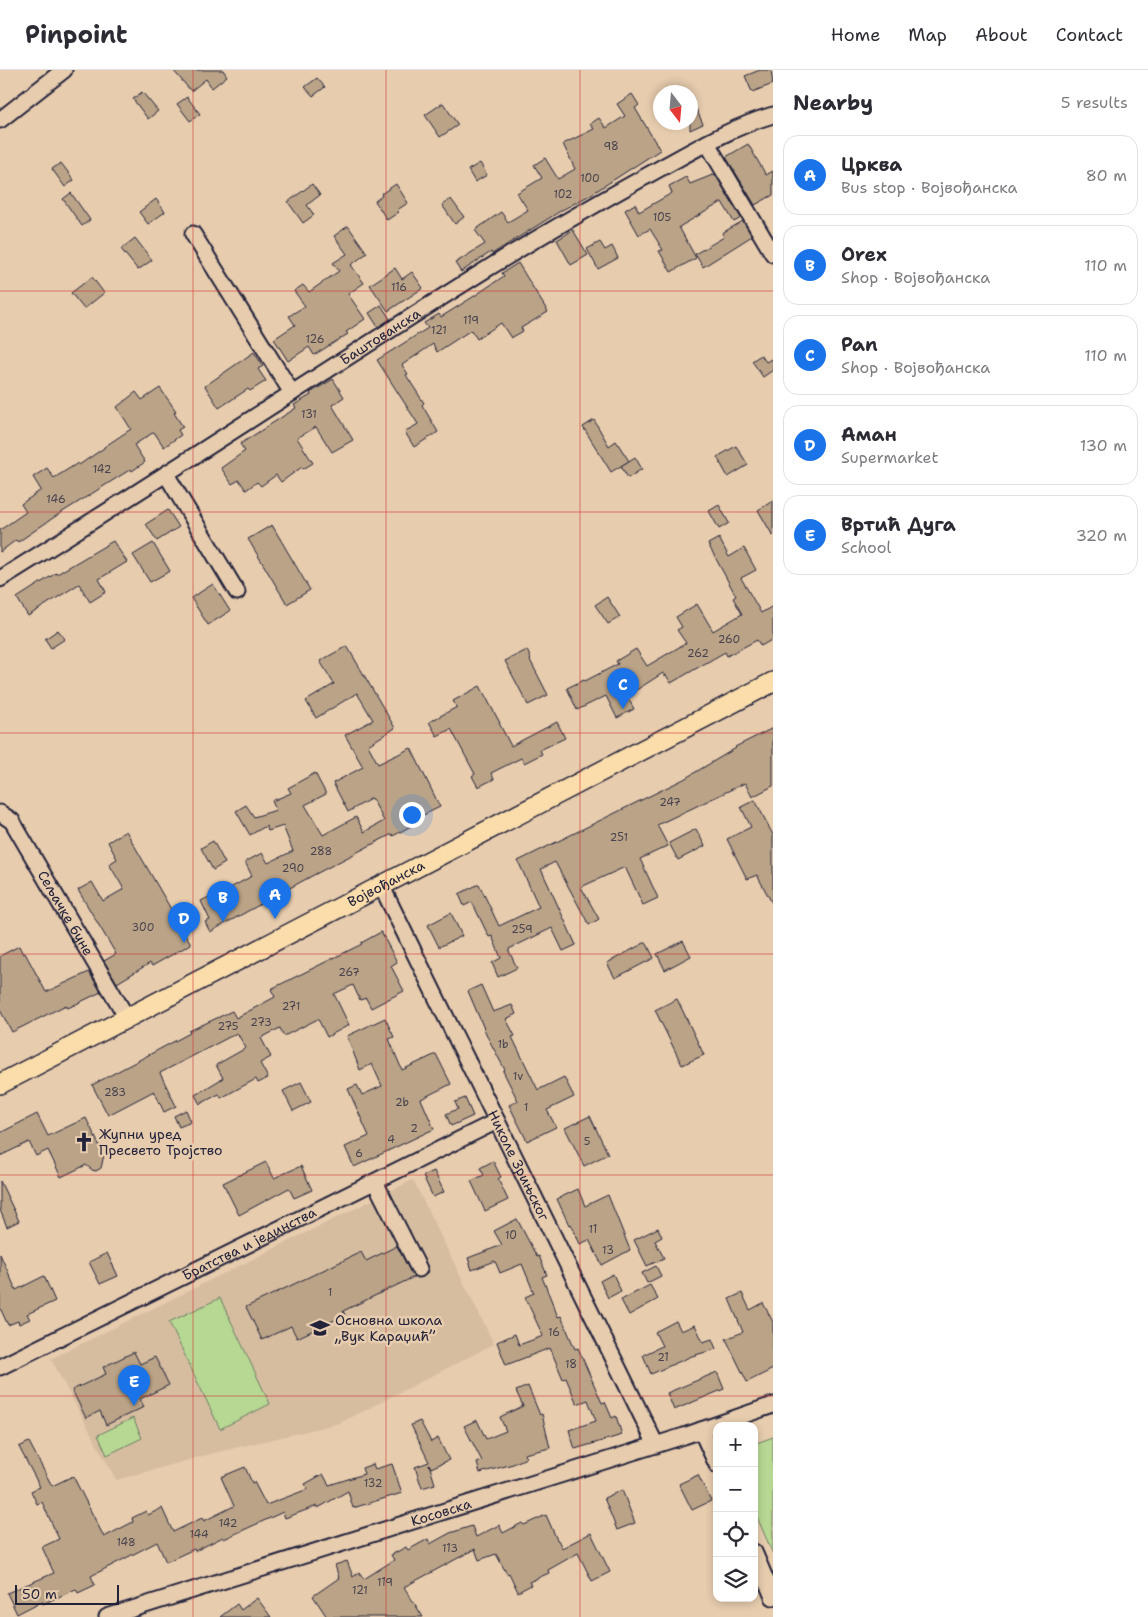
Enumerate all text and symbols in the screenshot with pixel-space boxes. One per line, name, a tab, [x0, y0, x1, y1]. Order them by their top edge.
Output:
text: Pinpoint	[25, 19, 127, 51]
text: Home	[831, 23, 880, 47]
text: Map	[908, 23, 947, 47]
text: About	[975, 23, 1028, 47]
text: Contact	[1056, 23, 1123, 47]
north arrow	[653, 85, 698, 130]
text: Nearby	[793, 89, 873, 117]
text: 5 results	[1061, 92, 1128, 113]
house number: 98	[603, 139, 619, 154]
text: Црква	[841, 152, 902, 177]
text: A	[804, 165, 816, 186]
text: 80 m	[1086, 165, 1127, 186]
house number: 100	[580, 171, 600, 186]
text: Bus stop · Војвођанска	[841, 177, 1018, 198]
house number: 102	[553, 187, 573, 202]
house number: 105	[653, 210, 672, 225]
text: Orex	[841, 242, 887, 267]
text: B	[805, 255, 815, 276]
text: 110 m	[1084, 255, 1127, 276]
text: Shop · Војвођанска	[841, 267, 990, 288]
house number: 116	[391, 280, 407, 295]
street label: Баштованска	[337, 304, 424, 369]
house number: 119	[463, 313, 479, 328]
house number: 121	[431, 323, 447, 338]
house number: 126	[306, 332, 324, 347]
text: Pan	[841, 332, 878, 357]
text: C	[805, 345, 815, 366]
text: 110 m	[1084, 345, 1127, 366]
text: Shop · Војвођанска	[841, 357, 990, 378]
house number: 131	[301, 407, 317, 422]
text: Аман	[841, 422, 897, 447]
text: D	[804, 435, 816, 456]
text: 130 m	[1080, 435, 1127, 456]
text: Supermarket	[841, 447, 938, 468]
house number: 142	[93, 462, 111, 477]
house number: 146	[46, 492, 66, 507]
text: Вртић Дуга	[841, 512, 956, 537]
text: E	[805, 525, 815, 546]
text: 320 m	[1076, 525, 1127, 546]
text: School	[841, 537, 891, 558]
house number: 260	[718, 632, 740, 647]
house number: 262	[687, 646, 709, 661]
pin: C	[607, 668, 639, 709]
house number: 247	[659, 795, 681, 810]
your location	[399, 802, 425, 828]
house number: 251	[610, 830, 628, 845]
house number: 288	[310, 844, 332, 859]
street label: Војвођанска	[344, 856, 428, 911]
house number: 290	[282, 861, 304, 876]
street label: Сељачке буне	[34, 867, 98, 959]
pin: A	[259, 878, 291, 919]
pin: B	[207, 881, 239, 922]
pin: D	[168, 902, 200, 943]
house number: 300	[132, 920, 154, 935]
house number: 259	[511, 922, 533, 937]
house number: 267	[338, 965, 360, 980]
house number: 271	[282, 999, 300, 1014]
house number: 273	[250, 1015, 272, 1030]
house number: 275	[218, 1019, 239, 1034]
house number: 1b	[498, 1037, 508, 1052]
house number: 1v	[513, 1069, 523, 1084]
house number: 283	[104, 1085, 126, 1100]
house number: 2b	[395, 1095, 409, 1110]
house number: 1	[524, 1100, 528, 1115]
street label: Николе Зрињског	[484, 1107, 554, 1224]
house number: 2	[410, 1121, 418, 1136]
place label: Жупни уред Пресвето Тројство	[99, 1125, 223, 1159]
church icon: Жупни уред Пресвето Тројство	[73, 1131, 95, 1153]
house number: 4	[387, 1132, 395, 1147]
house number: 5	[584, 1134, 591, 1149]
house number: 6	[355, 1146, 363, 1161]
street label: Братства и јединства	[179, 1203, 319, 1284]
house number: 11	[589, 1222, 597, 1237]
house number: 10	[505, 1228, 517, 1243]
house number: 13	[602, 1243, 614, 1258]
house number: 1	[328, 1285, 332, 1300]
place label: Основна школа „Вук Караџић”	[334, 1311, 442, 1345]
school or university icon: Основна школа „Вук Караџић”	[309, 1317, 331, 1339]
house number: 16	[548, 1325, 560, 1340]
house number: 21	[657, 1350, 669, 1365]
house number: 18	[565, 1357, 577, 1372]
pin: E	[118, 1365, 150, 1406]
map controls	[713, 1422, 758, 1602]
button: +	[713, 1422, 758, 1467]
button: −	[713, 1467, 758, 1512]
house number: 132	[364, 1476, 382, 1491]
street label: Косовска	[408, 1494, 474, 1530]
button: locate	[713, 1512, 758, 1557]
house number: 142	[219, 1516, 237, 1531]
house number: 144	[189, 1527, 209, 1542]
house number: 148	[116, 1535, 136, 1550]
house number: 113	[442, 1541, 458, 1556]
button: layers	[713, 1557, 758, 1602]
house number: 119	[377, 1575, 393, 1590]
scale bar	[15, 1582, 119, 1605]
house number: 121	[352, 1583, 368, 1598]
text: 50 m	[22, 1585, 57, 1603]

